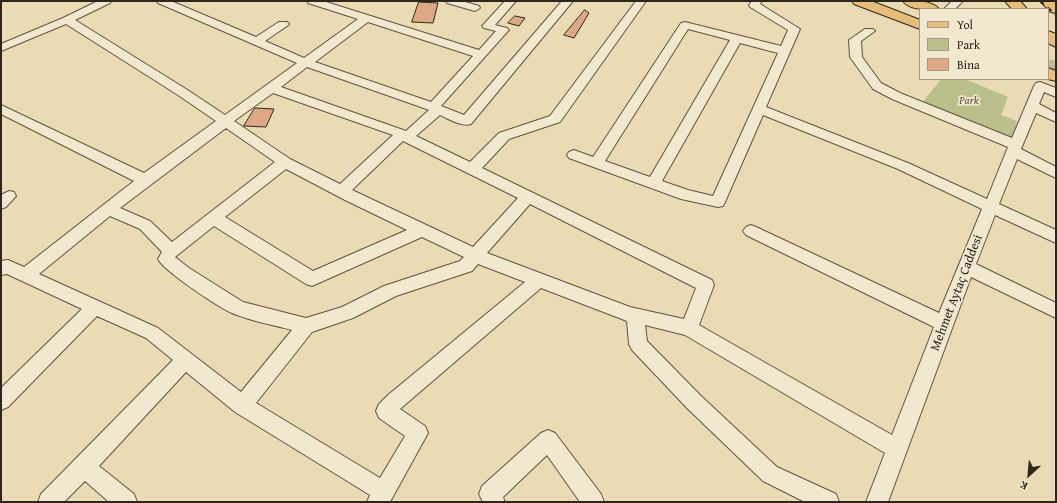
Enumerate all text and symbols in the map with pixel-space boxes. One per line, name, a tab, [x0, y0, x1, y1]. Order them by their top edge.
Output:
legend	[919, 8, 1049, 80]
text: Yol	[957, 16, 973, 33]
text: Park	[957, 36, 980, 53]
text: Bina	[957, 56, 980, 73]
park label: Park	[959, 94, 979, 108]
street label: Mehmet Aytaç Caddesi	[928, 233, 986, 353]
north arrow	[1009, 455, 1049, 495]
text: K	[1017, 477, 1030, 495]

